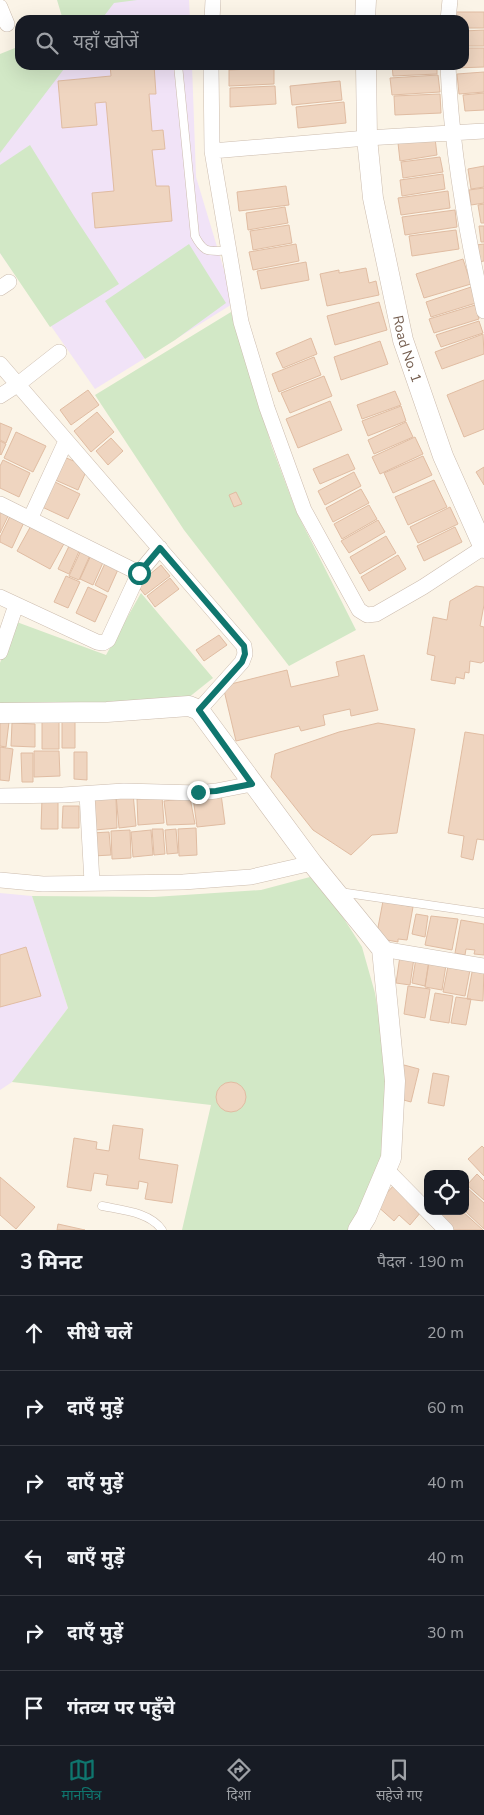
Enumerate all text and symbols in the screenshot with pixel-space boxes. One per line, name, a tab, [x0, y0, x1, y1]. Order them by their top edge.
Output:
search box	[15, 15, 469, 70]
icon: search	[33, 29, 61, 57]
text: यहाँ खोजें	[73, 29, 138, 55]
street label: Road No. 1	[389, 313, 426, 385]
route start	[128, 562, 151, 585]
route end	[187, 781, 210, 804]
map controls	[424, 1170, 469, 1215]
button: locate	[424, 1170, 469, 1215]
text: 3 मिनट	[20, 1248, 82, 1276]
text: पैदल · 190 m	[377, 1251, 464, 1273]
icon: ahead	[20, 1319, 48, 1347]
text: सीधे चलें	[67, 1320, 132, 1346]
text: 20 m	[427, 1322, 464, 1344]
icon: right	[20, 1394, 48, 1422]
text: दाएँ मुड़ें	[67, 1395, 123, 1421]
text: 60 m	[427, 1397, 464, 1419]
icon: right	[20, 1469, 48, 1497]
text: दाएँ मुड़ें	[67, 1470, 123, 1496]
text: 40 m	[427, 1472, 464, 1494]
icon: left	[20, 1544, 48, 1572]
text: बाएँ मुड़ें	[67, 1545, 124, 1571]
text: 40 m	[427, 1547, 464, 1569]
icon: right	[20, 1619, 48, 1647]
text: दाएँ मुड़ें	[67, 1620, 123, 1646]
text: 30 m	[427, 1622, 464, 1644]
icon: arrive	[20, 1694, 48, 1722]
text: गंतव्य पर पहुँचे	[67, 1695, 175, 1721]
tab: मानचित्र	[62, 1756, 102, 1806]
tab: दिशा	[225, 1756, 253, 1806]
tab: सहेजे गए	[376, 1756, 422, 1806]

